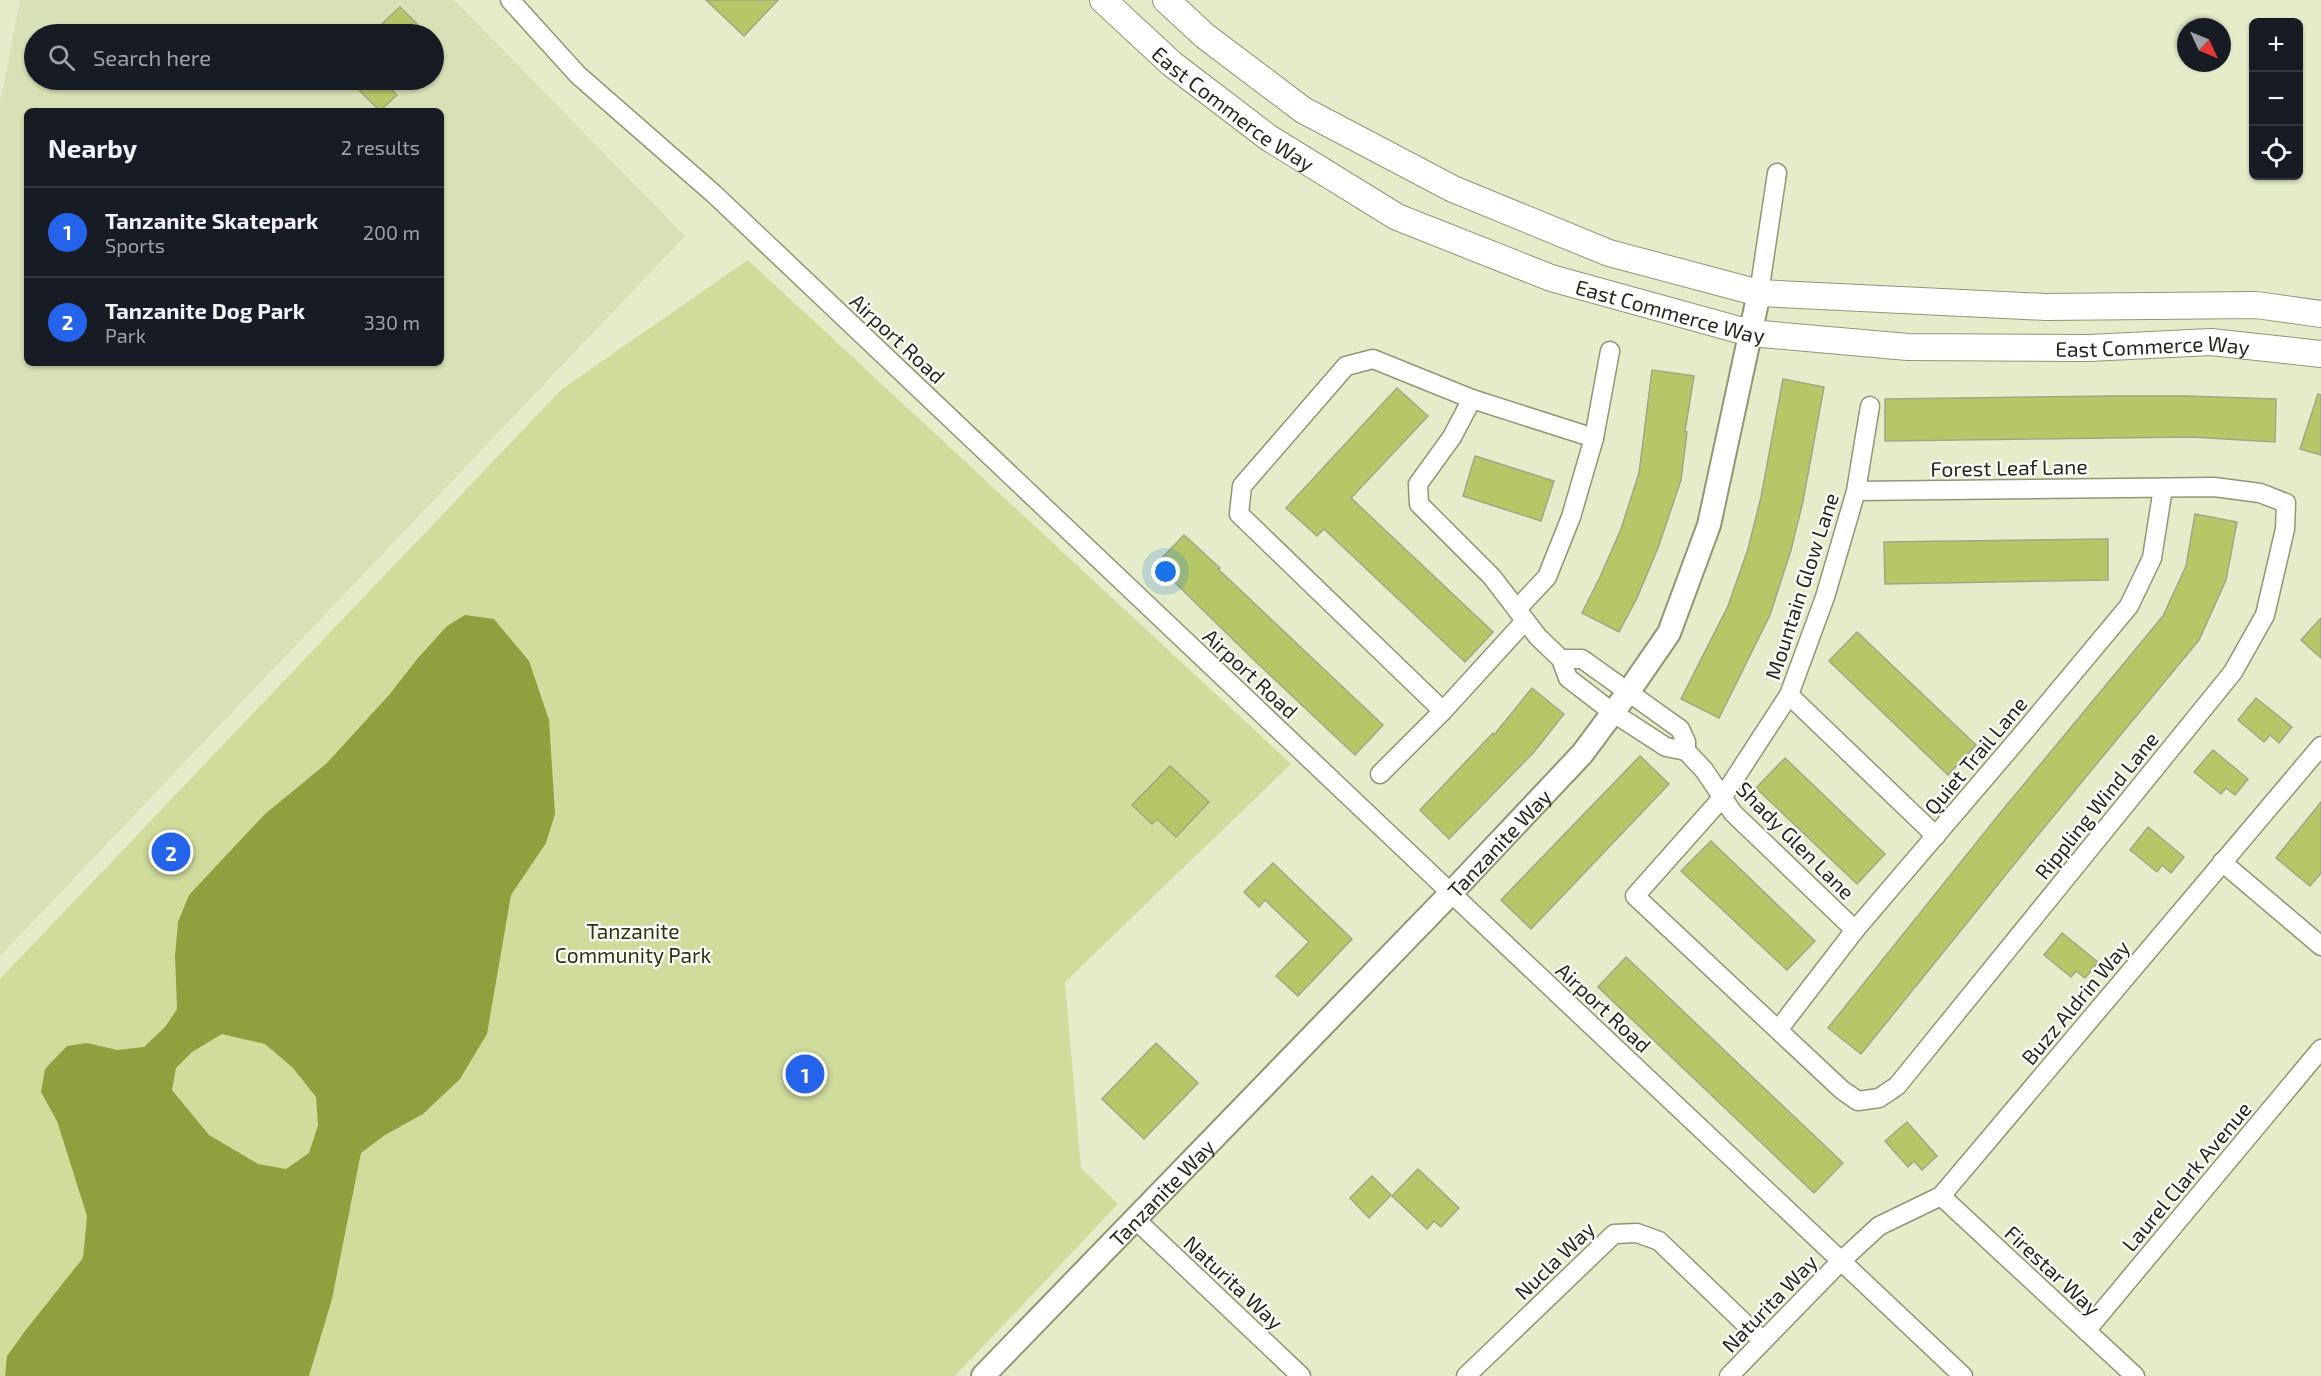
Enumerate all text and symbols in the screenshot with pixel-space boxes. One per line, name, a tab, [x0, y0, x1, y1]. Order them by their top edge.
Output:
north arrow	[2177, 18, 2231, 72]
map controls	[2249, 18, 2303, 180]
button: +	[2249, 18, 2303, 72]
search box	[24, 24, 444, 90]
street label: East Commerce Way	[1148, 40, 1319, 176]
icon: search	[45, 41, 78, 74]
text: Search here	[93, 44, 211, 70]
button: −	[2249, 72, 2303, 126]
button: locate	[2249, 126, 2303, 180]
text: Nearby	[48, 132, 137, 163]
text: 2 results	[341, 135, 420, 159]
text: Tanzanite Skatepark	[105, 207, 318, 233]
text: 1	[63, 220, 72, 244]
text: 200 m	[363, 220, 420, 244]
text: Sports	[105, 233, 165, 257]
street label: East Commerce Way	[1573, 273, 1766, 347]
street label: Airport Road	[845, 288, 951, 388]
text: Tanzanite Dog Park	[105, 297, 305, 323]
text: 2	[62, 310, 73, 334]
text: 330 m	[364, 310, 420, 334]
text: Park	[105, 323, 146, 347]
street label: East Commerce Way	[2055, 329, 2251, 361]
street label: Forest Leaf Lane	[1930, 453, 2088, 481]
street label: Mountain Glow Lane	[1759, 490, 1843, 682]
your location	[1151, 557, 1180, 586]
street label: Airport Road	[1198, 623, 1304, 723]
street label: Quiet Trail Lane	[1918, 691, 2032, 820]
street label: Rippling Wind Lane	[2029, 726, 2163, 884]
street label: Shady Glen Lane	[1732, 776, 1860, 904]
street label: Tanzanite Way	[1442, 783, 1556, 902]
pin: 2	[152, 830, 190, 874]
park label: Tanzanite Community Park	[555, 918, 711, 967]
street label: Buzz Aldrin Way	[2016, 935, 2134, 1069]
street label: Airport Road	[1551, 957, 1657, 1057]
pin: 1	[786, 1052, 824, 1096]
street label: Laurel Clark Avenue	[2116, 1096, 2256, 1256]
street label: Tanzanite Way	[1104, 1133, 1219, 1251]
street label: Nucla Way	[1509, 1216, 1599, 1304]
street label: Firestar Way	[2000, 1220, 2106, 1320]
street label: Naturita Way	[1179, 1230, 1289, 1334]
street label: Naturita Way	[1716, 1249, 1822, 1357]

